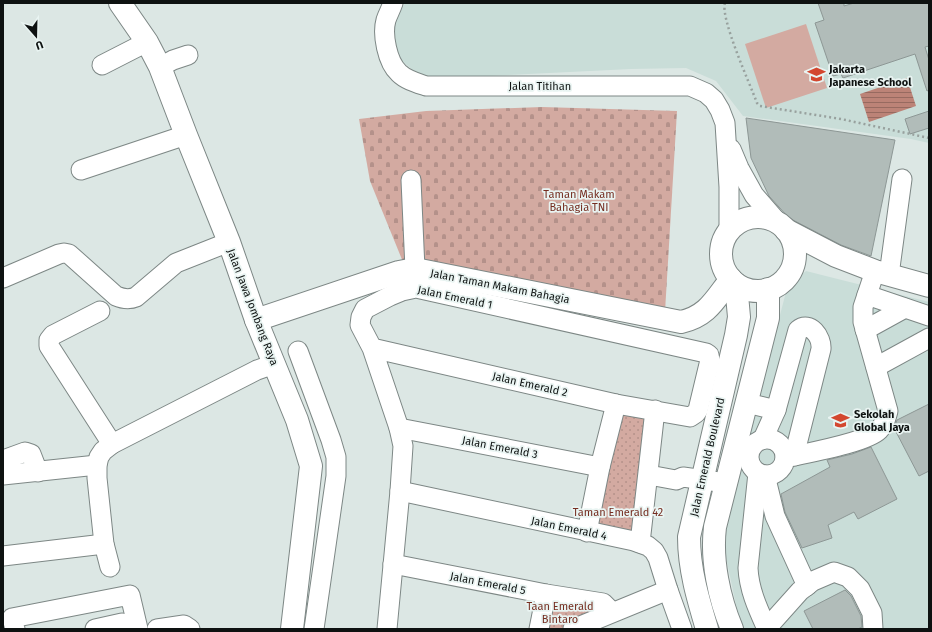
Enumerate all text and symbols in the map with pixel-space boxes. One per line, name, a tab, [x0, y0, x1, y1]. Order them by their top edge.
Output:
north arrow	[16, 16, 56, 56]
text: U	[34, 38, 45, 52]
place label: Jakarta Japanese School	[828, 63, 912, 89]
school or university icon: Jakarta Japanese School	[806, 65, 826, 85]
street label: Jalan Titihan	[509, 80, 571, 93]
park label: Taman Makam Bahagia TNI	[543, 188, 615, 214]
street label: Jalan Jawa Jombang Raya	[224, 247, 281, 367]
street label: Jalan Taman Makam Bahagia	[429, 267, 571, 306]
street label: Jalan Emerald 1	[416, 283, 493, 312]
street label: Jalan Emerald 2	[491, 370, 569, 399]
street label: Jalan Emerald Boulevard	[687, 396, 728, 518]
place label: Sekolah Global Jaya	[854, 408, 910, 434]
school or university icon: Sekolah Global Jaya	[831, 410, 851, 430]
street label: Jalan Emerald 3	[461, 434, 539, 461]
park label: Taman Emerald 42	[573, 506, 663, 519]
street label: Jalan Emerald 4	[530, 514, 608, 543]
street label: Jalan Emerald 5	[449, 570, 527, 597]
park label: Taan Emerald Bintaro	[526, 600, 594, 626]

